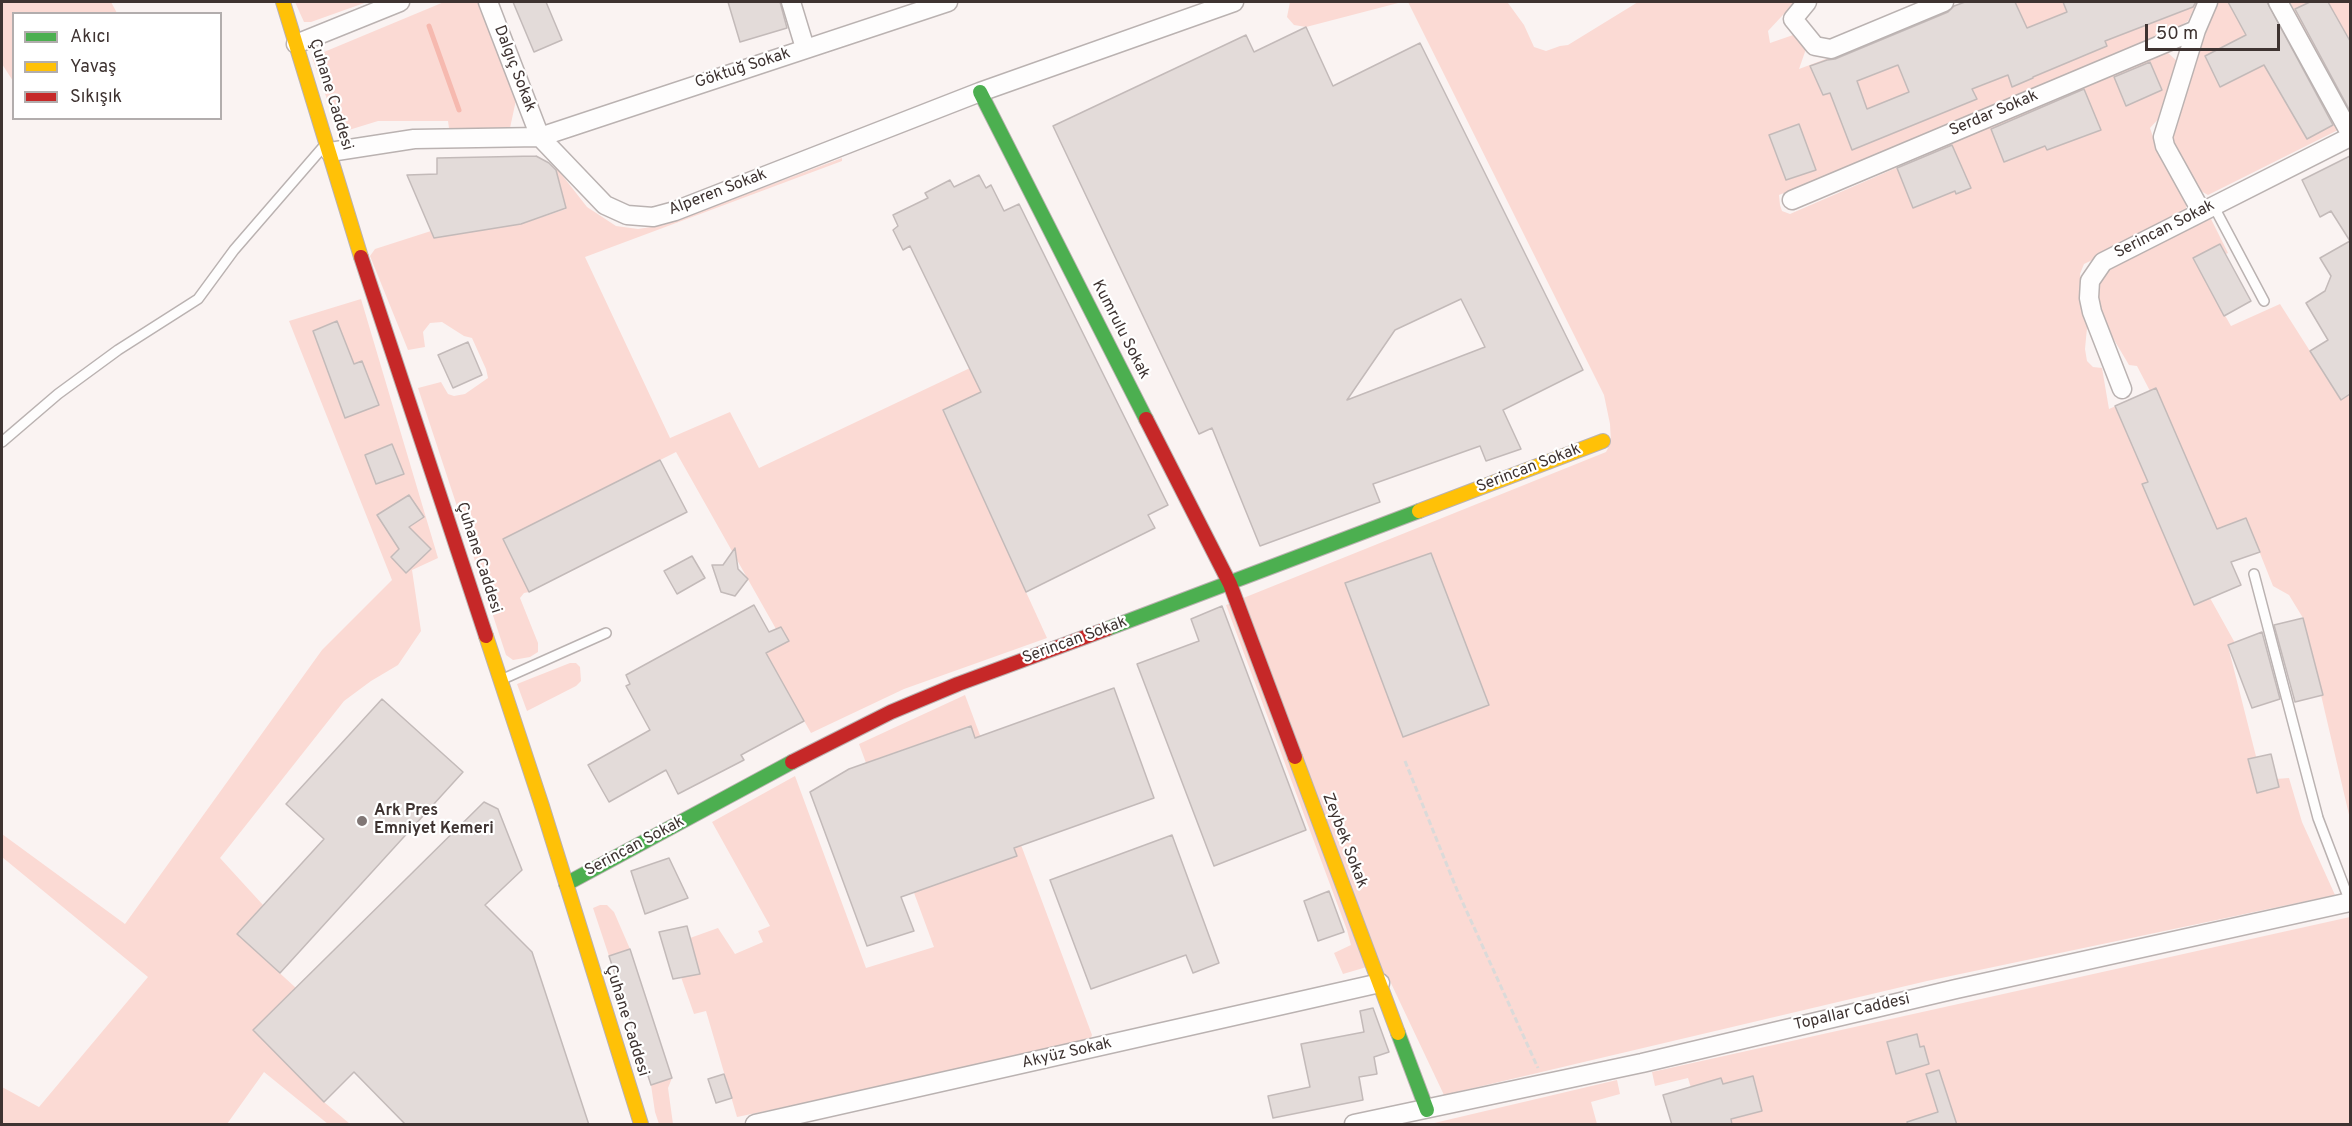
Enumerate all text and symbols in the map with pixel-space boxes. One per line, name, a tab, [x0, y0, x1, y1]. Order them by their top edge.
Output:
legend	[12, 12, 222, 120]
scale bar	[2148, 12, 2283, 50]
street label: Dalgıç Sokak	[489, 23, 539, 115]
text: 50 m	[2156, 23, 2198, 46]
text: Akıcı	[70, 26, 110, 49]
street label: Çuhane Caddesi	[304, 37, 356, 153]
street label: Göktuğ Sokak	[693, 45, 793, 93]
text: Yavaş	[70, 56, 116, 79]
text: Sıkışık	[70, 86, 122, 109]
street label: Serdar Sokak	[1947, 87, 2041, 141]
street label: Alperen Sokak	[666, 165, 770, 221]
street label: Serincan Sokak	[2112, 196, 2218, 264]
street label: Kumrulu Sokak	[1087, 277, 1153, 383]
street label: Serincan Sokak	[1474, 440, 1584, 498]
street label: Çuhane Caddesi	[451, 500, 505, 616]
street label: Serincan Sokak	[1020, 613, 1130, 669]
street label: Zeybek Sokak	[1317, 791, 1371, 891]
place label: Ark Pres Emniyet Kemeri	[374, 802, 494, 840]
street label: Serincan Sokak	[582, 813, 688, 881]
marker: Ark Pres Emniyet Kemeri	[355, 814, 369, 828]
street label: Çuhane Caddesi	[600, 963, 652, 1079]
street label: Topallar Caddesi	[1792, 990, 1912, 1036]
street label: Akyüz Sokak	[1020, 1034, 1114, 1074]

